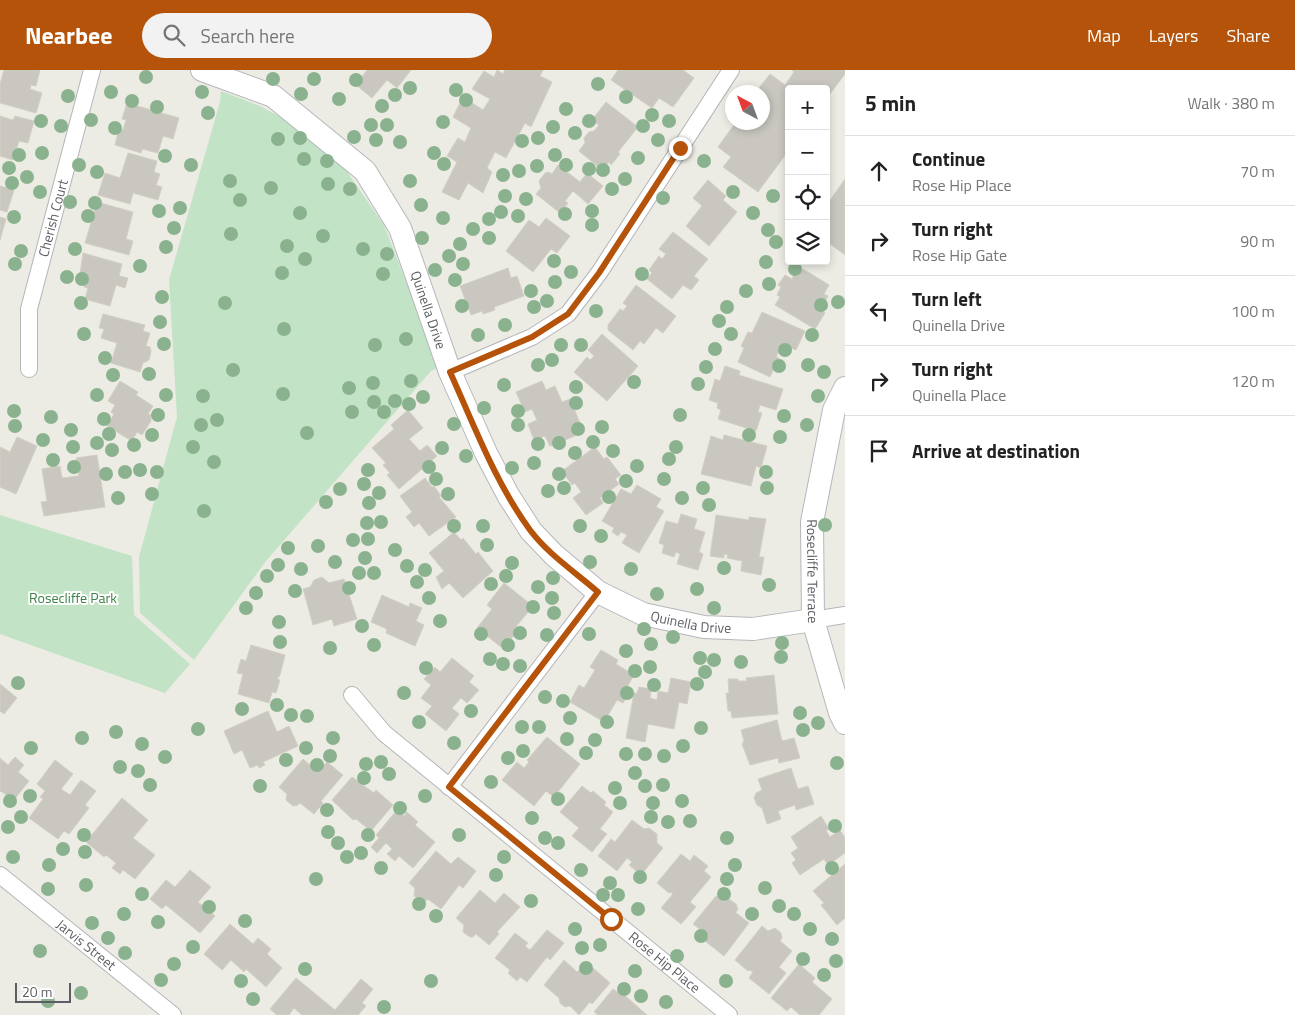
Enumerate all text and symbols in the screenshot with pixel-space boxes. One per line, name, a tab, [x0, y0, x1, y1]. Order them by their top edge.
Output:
search box	[142, 13, 492, 58]
text: Nearbee	[25, 17, 112, 53]
icon: search	[160, 21, 188, 49]
text: Search here	[200, 21, 295, 50]
text: Map	[1087, 22, 1121, 49]
text: Layers	[1149, 22, 1198, 49]
text: Share	[1226, 22, 1270, 49]
north arrow	[725, 85, 770, 130]
map controls	[785, 85, 830, 265]
button: +	[785, 85, 830, 130]
text: 5 min	[865, 87, 916, 119]
text: Walk · 380 m	[1187, 91, 1275, 115]
button: −	[785, 130, 830, 175]
route end	[669, 137, 692, 160]
text: Continue	[912, 144, 985, 173]
icon: ahead	[865, 157, 893, 185]
text: 70 m	[1240, 159, 1275, 183]
text: Rose Hip Place	[912, 173, 1012, 197]
button: locate	[785, 175, 830, 220]
street label: Cherish Court	[32, 177, 73, 259]
text: Turn right	[912, 214, 993, 243]
button: layers	[785, 220, 830, 265]
icon: right	[865, 227, 893, 255]
text: 90 m	[1240, 229, 1275, 253]
text: Rose Hip Gate	[912, 243, 1007, 267]
street label: Quinella Drive	[406, 268, 452, 352]
text: Turn left	[912, 284, 982, 313]
icon: left	[865, 297, 893, 325]
text: 100 m	[1231, 299, 1275, 323]
text: Quinella Drive	[912, 313, 1005, 337]
text: Turn right	[912, 354, 993, 383]
icon: right	[865, 367, 893, 395]
text: 120 m	[1231, 369, 1275, 393]
text: Quinella Place	[912, 383, 1006, 407]
text: Arrive at destination	[912, 436, 1080, 465]
icon: arrive	[865, 437, 893, 465]
street label: Rosecliffe Terrace	[802, 519, 824, 623]
park label: Rosecliffe Park	[29, 587, 117, 608]
street label: Quinella Drive	[649, 605, 732, 638]
route start	[600, 908, 623, 931]
street label: Jarvis Street	[52, 914, 121, 975]
street label: Rose Hip Place	[624, 926, 705, 998]
scale bar	[15, 980, 71, 1003]
text: 20 m	[22, 981, 52, 1002]

